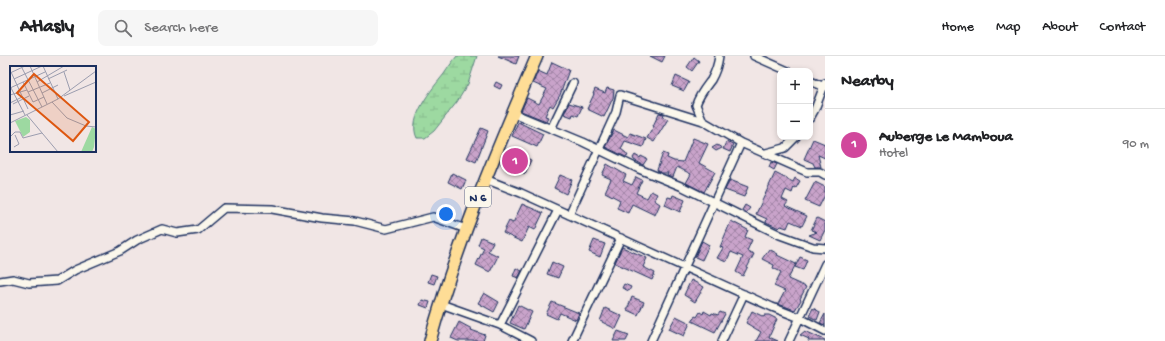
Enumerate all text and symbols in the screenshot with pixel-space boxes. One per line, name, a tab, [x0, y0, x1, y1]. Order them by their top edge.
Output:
search box	[98, 10, 378, 46]
text: Atlasly	[20, 16, 74, 39]
icon: search	[112, 17, 134, 39]
text: Search here	[144, 19, 218, 37]
text: Home	[942, 19, 974, 36]
text: Map	[996, 19, 1020, 36]
text: About	[1042, 19, 1078, 36]
text: Contact	[1100, 19, 1145, 36]
inset map	[10, 66, 96, 152]
map controls	[777, 68, 813, 140]
button: +	[777, 68, 813, 104]
text: Nearby	[841, 72, 894, 92]
button: −	[777, 104, 813, 140]
text: Auberge Le Mamboua	[879, 128, 1013, 146]
text: 1	[851, 137, 857, 152]
text: 90 m	[1123, 137, 1149, 152]
pin: 1	[502, 146, 528, 176]
text: Hotel	[879, 146, 908, 161]
road number: N 6	[465, 187, 491, 207]
your location	[436, 204, 456, 224]

